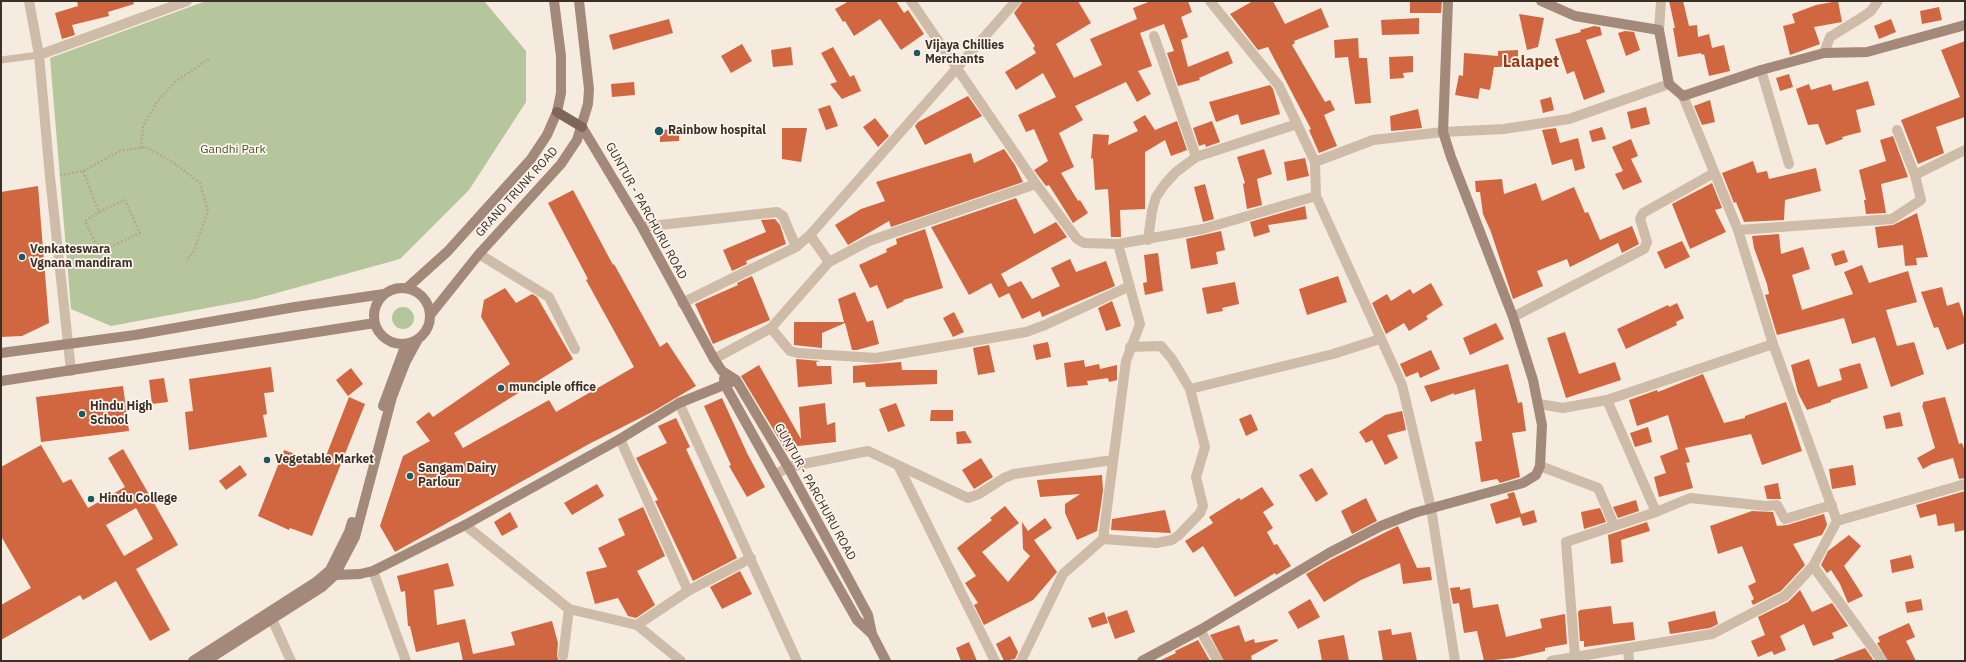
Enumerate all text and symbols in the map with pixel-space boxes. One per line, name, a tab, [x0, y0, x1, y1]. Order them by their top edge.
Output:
place label: Vijaya Chillies Merchants	[925, 39, 1004, 67]
marker: Vijaya Chillies Merchants	[912, 48, 922, 58]
district label: Lalapet	[1503, 52, 1559, 72]
place label: Rainbow hospital	[668, 124, 766, 138]
marker: Rainbow hospital	[653, 125, 665, 137]
street label: GUNTUR - PARCHURU ROAD	[602, 140, 690, 282]
park label: Gandhi Park	[200, 143, 266, 157]
street label: GRAND TRUNK ROAD	[473, 144, 561, 240]
place label: Venkateswara Vgnana mandiram	[30, 243, 132, 271]
marker: Venkateswara Vgnana mandiram	[17, 252, 27, 262]
place label: munciple office	[509, 381, 596, 395]
marker: munciple office	[496, 383, 506, 393]
place label: Hindu High School	[90, 400, 152, 428]
marker: Hindu High School	[77, 409, 87, 419]
street label: GUNTUR - PARCHURU ROAD	[771, 421, 859, 563]
place label: Vegetable Market	[275, 453, 374, 467]
marker: Vegetable Market	[262, 455, 272, 465]
place label: Sangam Dairy Parlour	[418, 462, 496, 490]
marker: Sangam Dairy Parlour	[405, 471, 415, 481]
place label: Hindu College	[99, 492, 177, 506]
marker: Hindu College	[86, 494, 96, 504]

